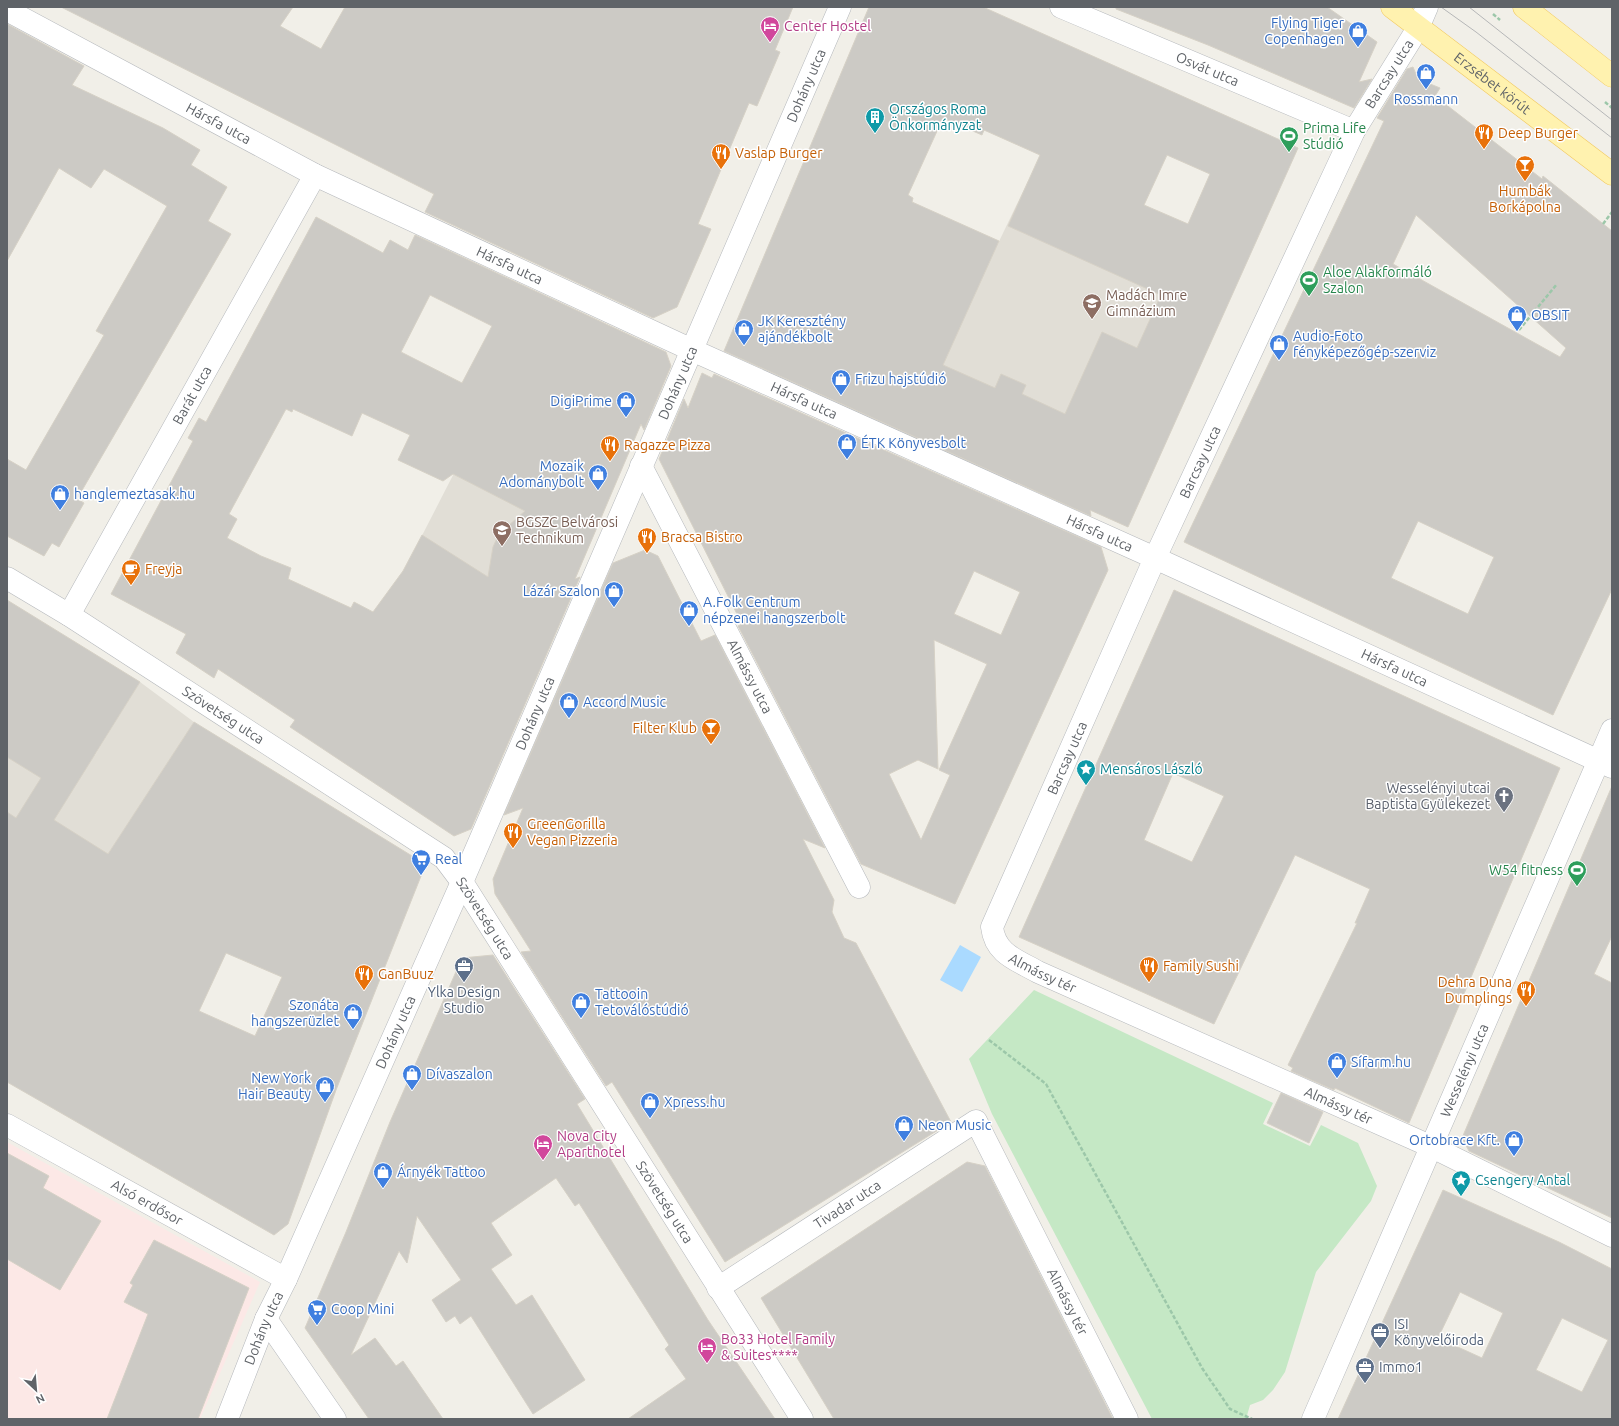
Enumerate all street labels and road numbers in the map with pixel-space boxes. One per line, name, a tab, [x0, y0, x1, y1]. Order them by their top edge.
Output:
street label: Barcsay utca	[1361, 37, 1417, 111]
street label: Dohány utca	[783, 46, 829, 125]
street label: Osvát utca	[1174, 49, 1241, 89]
street label: Erzsébet körút	[1451, 49, 1534, 118]
street label: Hársfa utca	[183, 99, 254, 147]
street label: Hársfa utca	[474, 243, 545, 288]
street label: Dohány utca	[655, 344, 700, 422]
street label: Barát utca	[169, 363, 215, 427]
street label: Hársfa utca	[768, 378, 840, 422]
street label: Barcsay utca	[1176, 423, 1224, 501]
street label: Hársfa utca	[1064, 511, 1135, 555]
street label: Almássy utca	[724, 637, 776, 716]
street label: Hársfa utca	[1359, 645, 1430, 690]
street label: Dohány utca	[512, 674, 558, 753]
street label: Szövetség utca	[179, 683, 267, 747]
street label: Barcsay utca	[1044, 719, 1090, 797]
street label: Szövetség utca	[453, 874, 517, 962]
street label: Almássy tér	[1006, 950, 1079, 996]
street label: Dohány utca	[372, 993, 419, 1071]
street label: Wesselényi utca	[1437, 1021, 1492, 1120]
street label: Almássy tér	[1302, 1083, 1376, 1128]
street label: Szövetség utca	[633, 1158, 697, 1246]
street label: Alsó erdősor	[108, 1176, 186, 1229]
street label: Tivadar utca	[811, 1177, 884, 1232]
street label: Almássy tér	[1044, 1266, 1091, 1338]
street label: Dohány utca	[241, 1289, 286, 1367]

